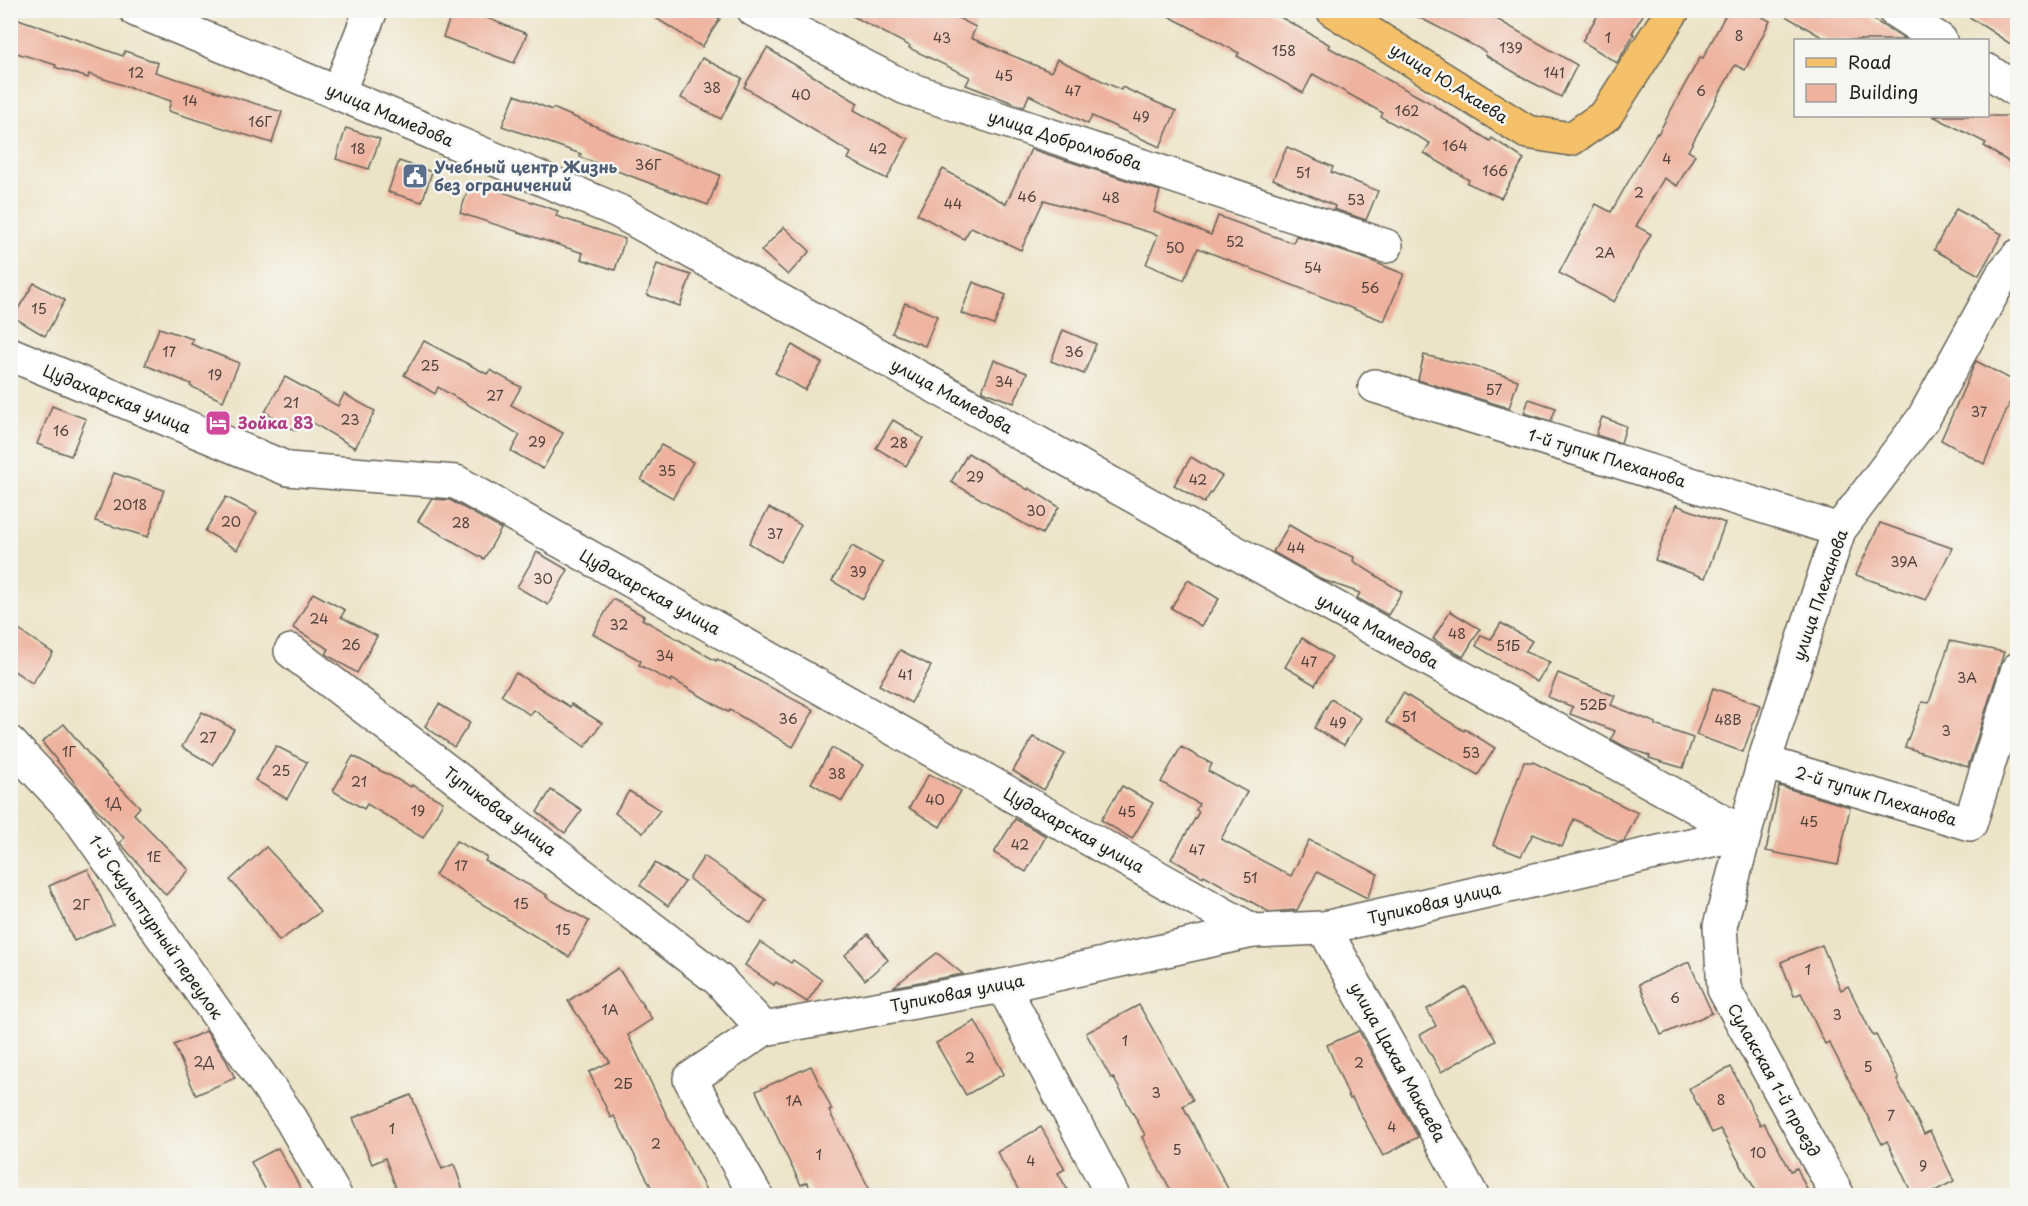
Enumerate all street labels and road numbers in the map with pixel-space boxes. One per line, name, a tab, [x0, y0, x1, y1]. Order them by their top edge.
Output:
street label: улица Ю.Акаева	[1386, 36, 1513, 128]
street label: улица Мамедова	[323, 76, 458, 152]
street label: улица Добролюбова	[985, 103, 1145, 175]
street label: улица Мамедова	[887, 352, 1018, 439]
street label: Цудахарская улица	[40, 357, 195, 439]
street label: 1-й тупик Плеханова	[1525, 422, 1689, 492]
street label: улица Плеханова	[1785, 526, 1853, 664]
street label: Цудахарская улица	[576, 542, 725, 640]
street label: улица Мамедова	[1313, 587, 1444, 674]
street label: 2-й тупик Плеханова	[1792, 759, 1960, 831]
street label: Тупиковая улица	[439, 760, 562, 861]
street label: Цудахарская улица	[1000, 780, 1149, 878]
street label: 1-й Скульптурный переулок	[84, 829, 230, 1024]
street label: Тупиковая улица	[1365, 875, 1503, 929]
street label: Тупиковая улица	[888, 967, 1026, 1017]
street label: улица Цахая Макаева	[1345, 977, 1453, 1146]
street label: Сулакская 1-й проезд	[1723, 998, 1827, 1161]

